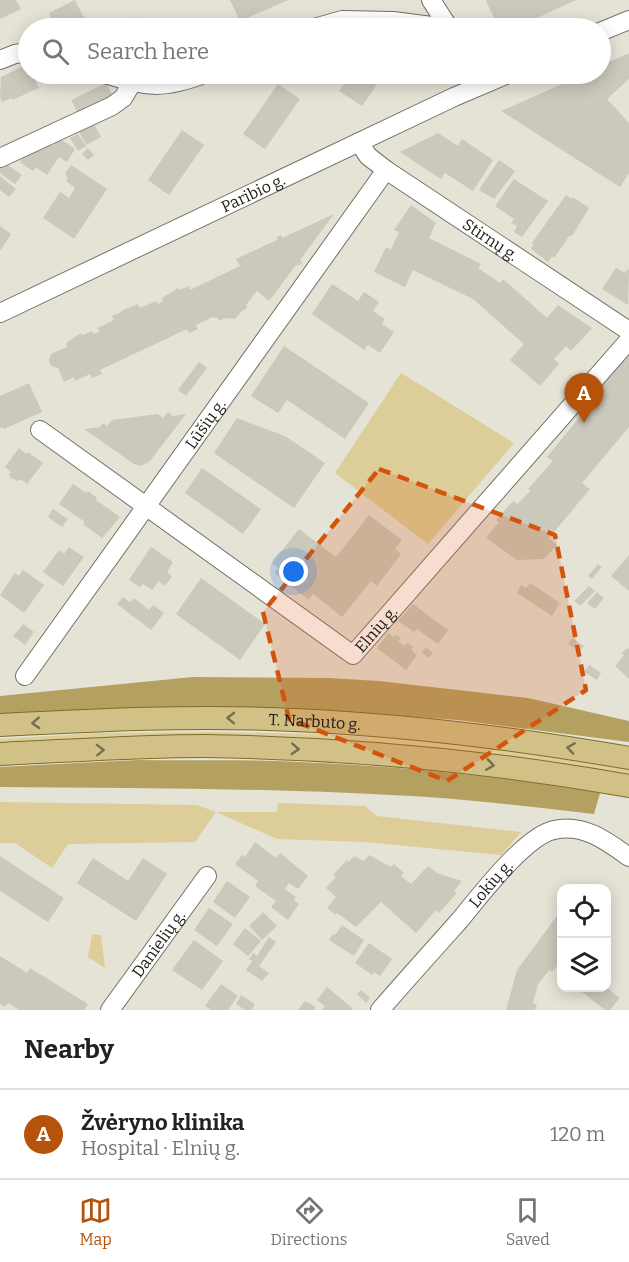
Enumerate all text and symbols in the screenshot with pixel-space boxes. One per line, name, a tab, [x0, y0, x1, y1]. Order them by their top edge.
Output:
search box	[18, 18, 611, 84]
icon: search	[39, 35, 72, 68]
text: Search here	[87, 38, 209, 65]
street label: Paribio g.	[218, 170, 288, 216]
street label: Stirnų g.	[459, 215, 522, 265]
pin: A	[564, 374, 604, 423]
street label: Lūšių g.	[181, 395, 230, 452]
your location	[279, 557, 308, 586]
street label: Elnių g.	[351, 602, 401, 656]
street label: T. Narbuto g.	[268, 710, 361, 734]
one-way arrow	[226, 712, 235, 725]
one-way arrow	[31, 717, 40, 730]
one-way arrow	[291, 742, 300, 755]
one-way arrow	[96, 743, 105, 756]
one-way arrow	[567, 743, 576, 755]
one-way arrow	[485, 759, 494, 771]
street label: Lokių g.	[465, 856, 517, 912]
map controls	[557, 884, 611, 992]
button: locate	[557, 884, 611, 938]
street label: Danielių g.	[128, 907, 189, 981]
button: layers	[557, 938, 611, 992]
text: Nearby	[24, 1034, 114, 1065]
text: Žvėryno klinika	[81, 1109, 244, 1136]
text: A	[36, 1122, 51, 1146]
text: 120 m	[550, 1122, 605, 1146]
text: Hospital · Elnių g.	[81, 1136, 240, 1160]
tab: Map	[79, 1194, 112, 1249]
tab: Directions	[271, 1194, 348, 1249]
tab: Saved	[506, 1194, 550, 1249]

